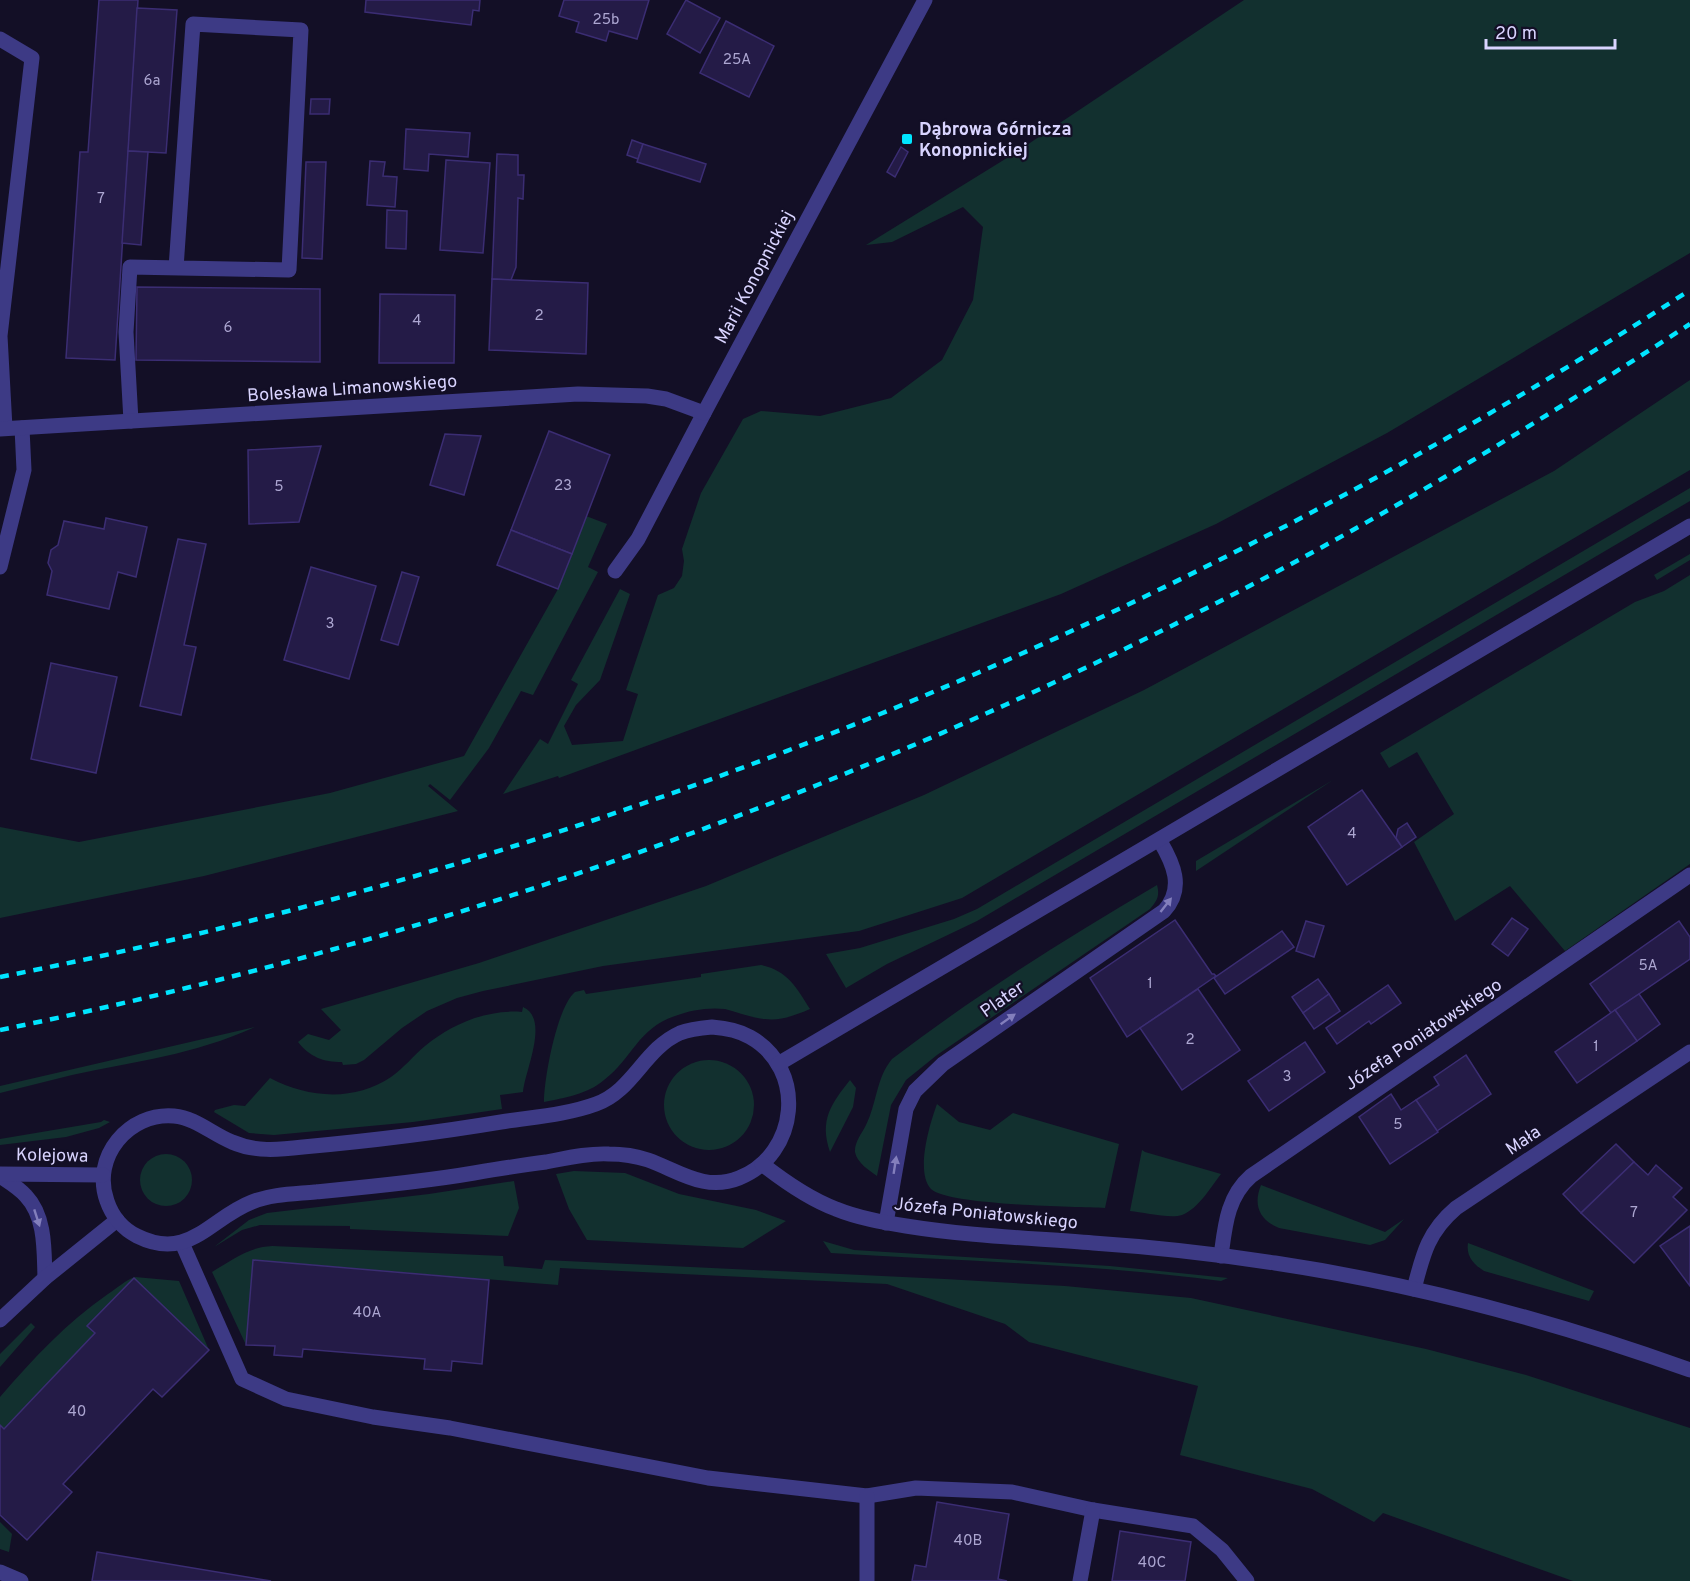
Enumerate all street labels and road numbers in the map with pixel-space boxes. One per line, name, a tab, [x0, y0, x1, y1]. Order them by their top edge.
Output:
street label: Marii Konopnickiej	[710, 207, 800, 348]
street label: Bolesława Limanowskiego	[246, 371, 458, 408]
street label: Józefa Poniatowskiego	[1341, 974, 1507, 1096]
street label: Plater	[976, 977, 1029, 1024]
street label: Mała	[1502, 1121, 1546, 1161]
street label: Kolejowa	[16, 1144, 88, 1169]
street label: Józefa Poniatowskiego	[893, 1193, 1079, 1236]

